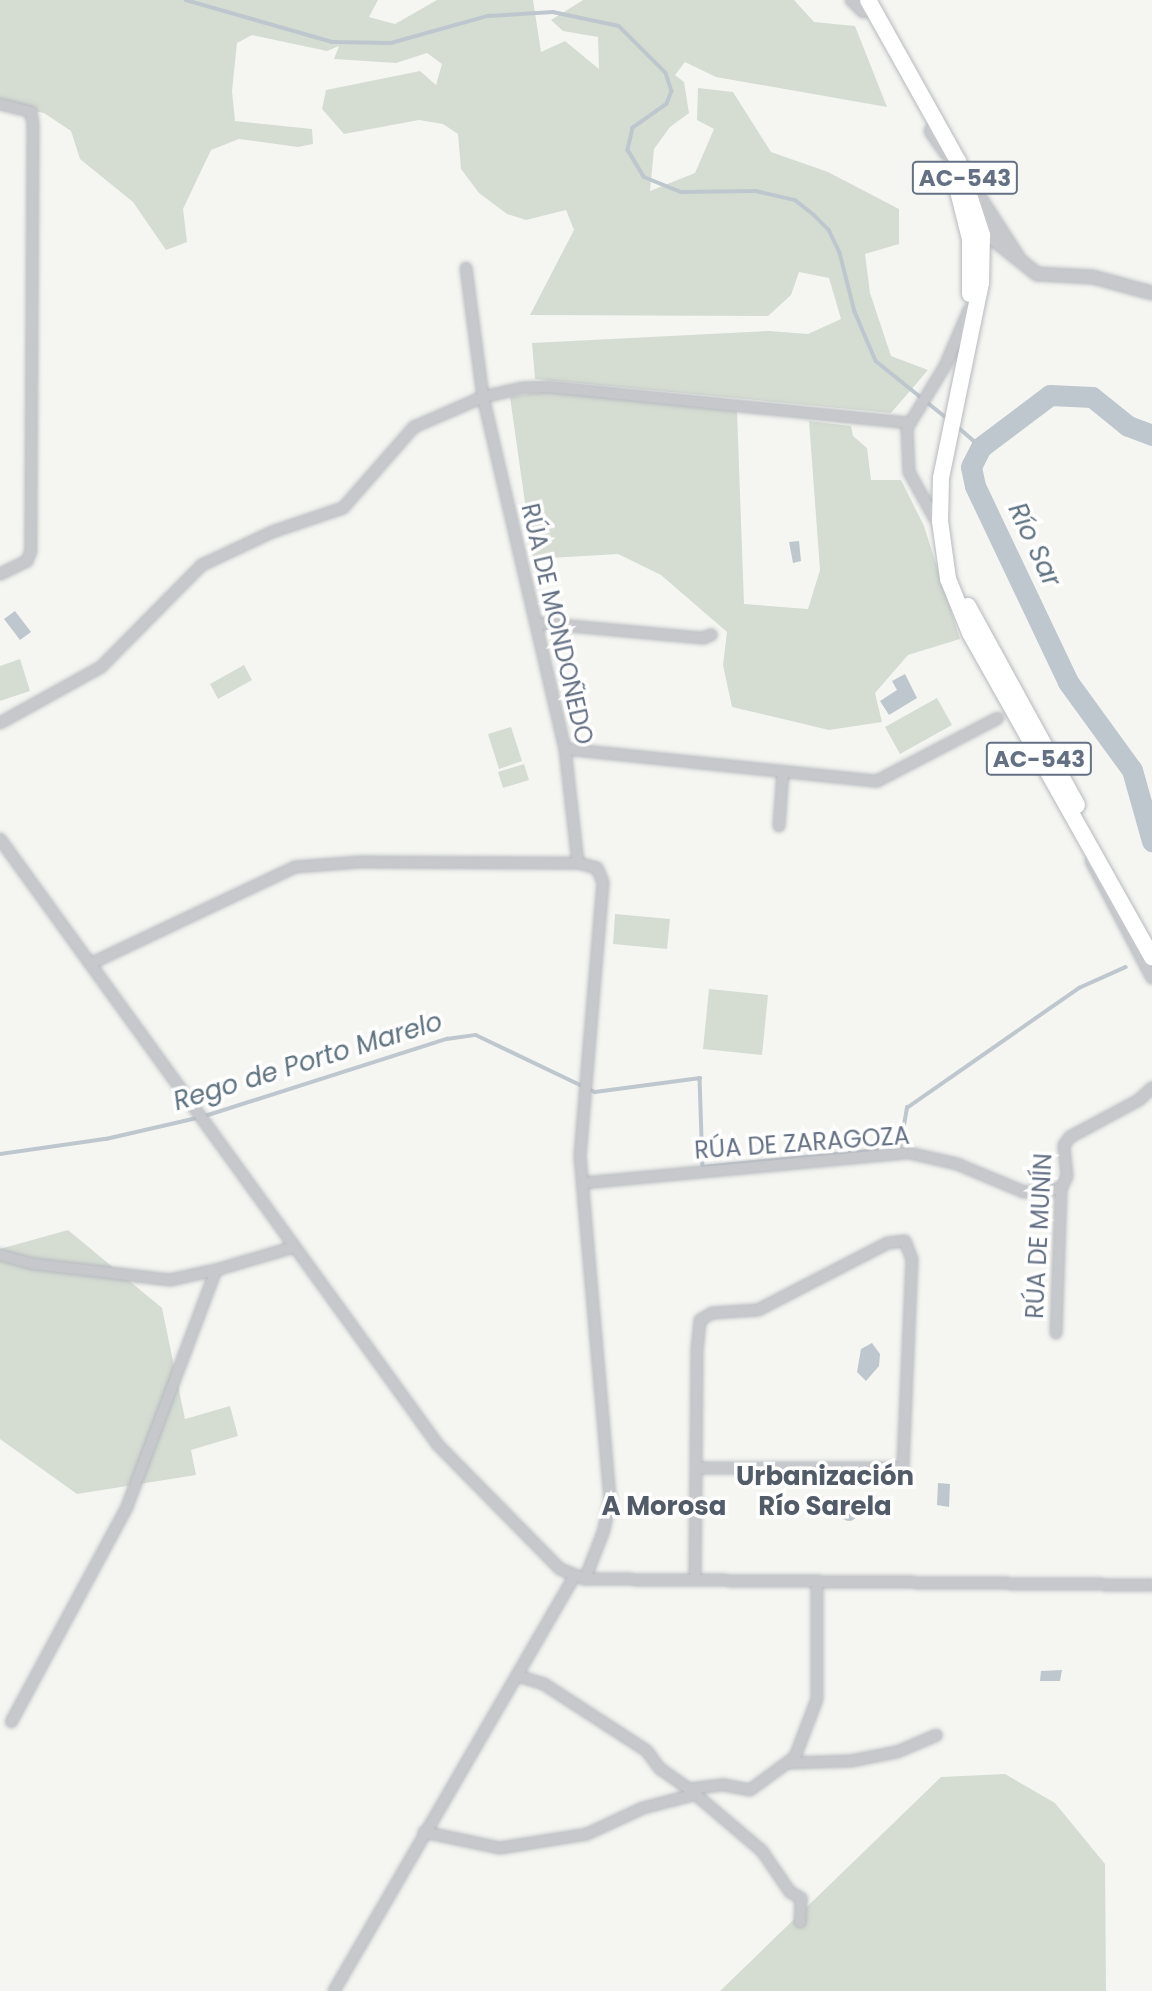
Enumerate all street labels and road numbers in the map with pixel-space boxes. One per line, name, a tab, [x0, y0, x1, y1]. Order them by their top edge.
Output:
road number: AC-543	[911, 158, 1019, 197]
street label: RÚA DE MONDOÑEDO	[515, 501, 599, 747]
road number: AC-543	[985, 740, 1093, 778]
street label: RÚA DE ZARAGOZA	[693, 1121, 911, 1165]
street label: RÚA DE MUNÍN	[1020, 1153, 1058, 1319]

